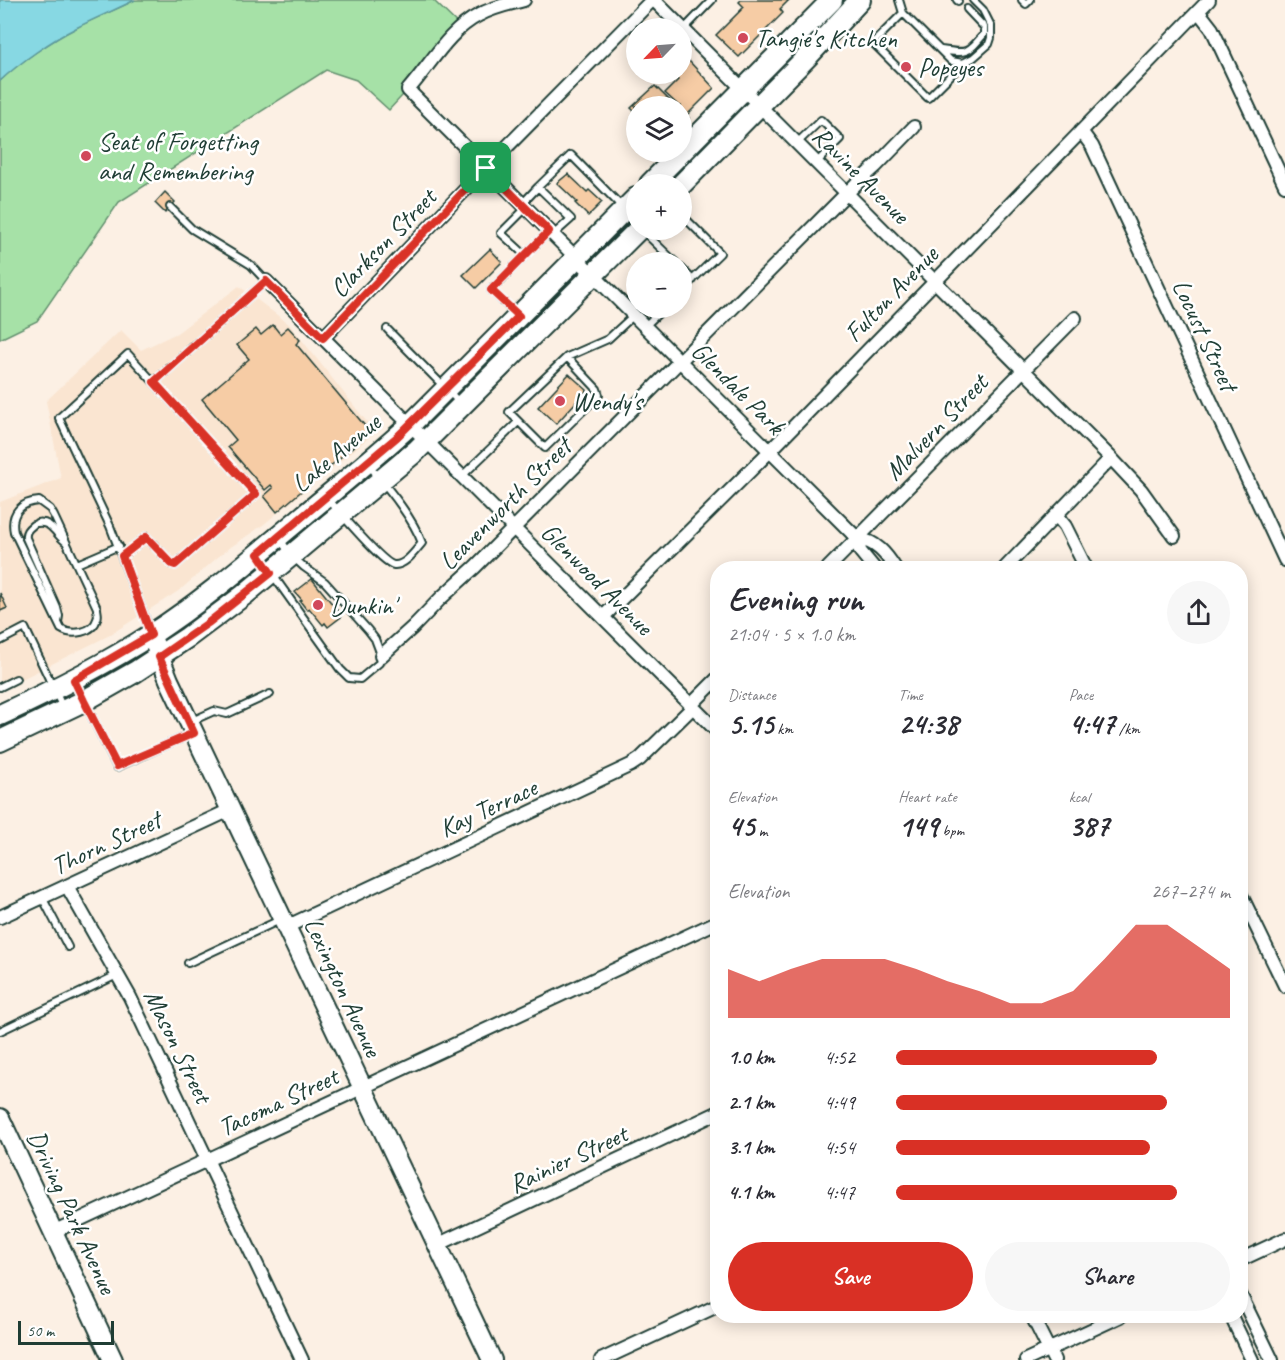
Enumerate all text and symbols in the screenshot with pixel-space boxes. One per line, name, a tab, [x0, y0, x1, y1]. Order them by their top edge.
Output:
north arrow	[626, 18, 692, 84]
map controls	[626, 18, 692, 318]
place label: Tangie's Kitchen	[755, 22, 897, 55]
marker: Tangie's Kitchen	[736, 31, 750, 45]
place label: Popeyes	[918, 51, 985, 84]
marker: Popeyes	[899, 60, 913, 74]
button: layers	[626, 96, 692, 162]
street label: Ravine Avenue	[805, 119, 918, 232]
place label: Seat of Forgetting and Remembering	[98, 125, 259, 188]
pin	[460, 142, 511, 193]
marker: Seat of Forgetting and Remembering	[79, 149, 93, 163]
icon: arrive	[469, 151, 502, 184]
button: +	[626, 174, 692, 240]
street label: Clarkson Street	[323, 180, 445, 305]
street label: Fulton Avenue	[837, 238, 946, 349]
button: −	[626, 252, 692, 318]
street label: Locust Street	[1165, 274, 1247, 399]
street label: Glendale Park	[684, 334, 793, 443]
street label: Malvern Street	[877, 365, 996, 487]
place label: Wendy's	[572, 385, 644, 418]
marker: Wendy's	[553, 394, 567, 408]
street label: Lake Avenue	[285, 405, 389, 500]
street label: Leavenworth Street	[432, 428, 581, 577]
street label: Glenwood Avenue	[534, 516, 661, 643]
text: Evening run	[728, 578, 863, 620]
button: share	[1167, 581, 1230, 644]
place label: Dunkin'	[330, 589, 400, 622]
marker: Dunkin'	[311, 598, 325, 612]
text: 21:04 · 5 × 1.0 km	[728, 622, 855, 647]
text: Distance	[728, 685, 776, 705]
text: Time	[898, 685, 923, 705]
text: Pace	[1069, 685, 1093, 705]
text: 5.15	[728, 705, 773, 743]
text: 24:38	[898, 705, 958, 743]
text: 4:47	[1069, 705, 1115, 743]
text: km	[773, 719, 793, 739]
text: /km	[1115, 719, 1140, 739]
street label: Kay Terrace	[434, 770, 544, 845]
text: Elevation	[728, 787, 777, 807]
text: Heart rate	[898, 787, 957, 807]
text: kcal	[1069, 787, 1090, 807]
street label: Thorn Street	[46, 802, 169, 883]
text: 45	[728, 807, 755, 845]
text: 149	[898, 807, 938, 845]
text: 387	[1069, 807, 1109, 845]
text: m	[755, 821, 767, 841]
text: bpm	[938, 821, 964, 841]
text: Elevation	[728, 879, 790, 904]
text: 267–274 m	[1151, 879, 1230, 904]
street label: Lexington Avenue	[296, 912, 390, 1063]
street label: Mason Street	[136, 984, 221, 1110]
text: 1.0 km	[728, 1045, 775, 1070]
text: 4:52	[824, 1045, 855, 1070]
street label: Tacoma Street	[213, 1059, 345, 1144]
text: 2.1 km	[728, 1090, 775, 1115]
text: 4:49	[824, 1090, 855, 1115]
street label: Rainier Street	[504, 1116, 635, 1201]
street label: Driving Park Avenue	[20, 1125, 125, 1301]
text: 3.1 km	[728, 1135, 775, 1160]
text: 4:54	[824, 1135, 855, 1160]
text: 4.1 km	[728, 1180, 775, 1205]
text: 4:47	[824, 1180, 855, 1205]
button: Save	[728, 1242, 973, 1311]
button: Share	[985, 1242, 1230, 1311]
scale bar	[18, 1318, 114, 1346]
text: 50 m	[27, 1321, 54, 1341]

